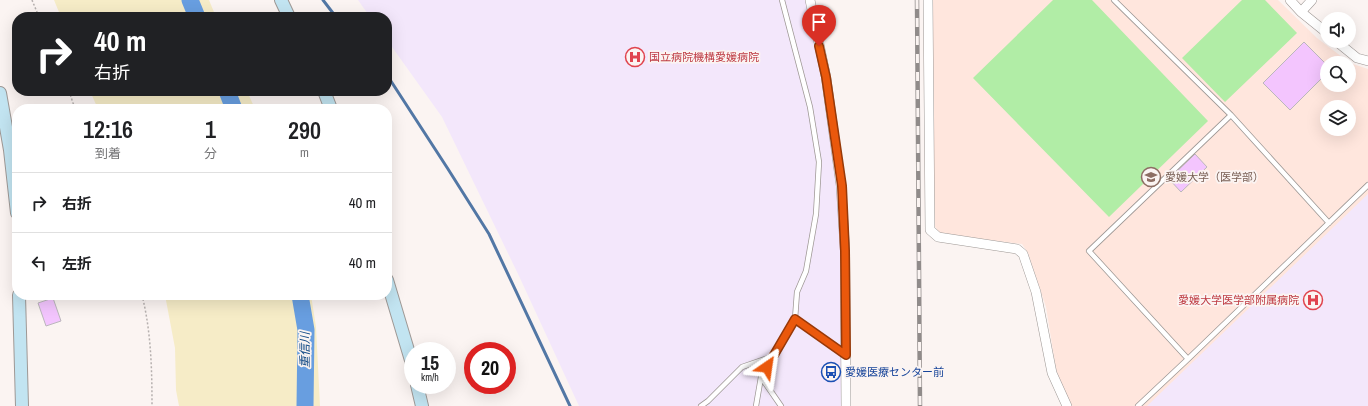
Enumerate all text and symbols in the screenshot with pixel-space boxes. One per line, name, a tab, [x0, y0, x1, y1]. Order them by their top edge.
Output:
pin	[802, 5, 836, 46]
icon: arrive	[808, 11, 830, 33]
map controls	[1320, 12, 1356, 136]
button: sound	[1320, 12, 1356, 48]
text: 40 m	[94, 22, 146, 60]
icon: right	[28, 28, 80, 80]
hospital icon: 国立病院機構愛媛病院	[624, 46, 646, 68]
place label: 国立病院機構愛媛病院	[649, 50, 759, 64]
button: search	[1320, 56, 1356, 92]
text: 右折	[94, 60, 130, 85]
button: layers	[1320, 100, 1356, 136]
text: 12:16	[83, 113, 133, 145]
text: 1	[205, 113, 216, 145]
text: 290	[288, 114, 321, 146]
text: m	[300, 144, 309, 161]
text: 到着	[95, 145, 121, 162]
text: 分	[204, 145, 217, 162]
school or university icon: 愛媛大学（医学部）	[1140, 166, 1162, 188]
place label: 愛媛大学（医学部）	[1165, 170, 1264, 184]
icon: right	[28, 192, 50, 214]
text: 40 m	[349, 192, 376, 213]
text: 右折	[62, 193, 92, 214]
icon: left	[28, 252, 50, 274]
text: 40 m	[349, 252, 376, 273]
text: 左折	[62, 253, 92, 274]
hospital icon: 愛媛大学医学部附属病院	[1302, 289, 1324, 311]
place label: 愛媛大学医学部附属病院	[1178, 293, 1299, 307]
water label: 重信川	[297, 330, 313, 368]
speed limit sign: 20	[464, 342, 516, 394]
position arrow	[746, 346, 788, 388]
text: 15	[421, 349, 439, 376]
bus stop icon: 愛媛医療センター前	[820, 361, 842, 383]
place label: 愛媛医療センター前	[845, 365, 944, 379]
text: km/h	[421, 371, 439, 384]

